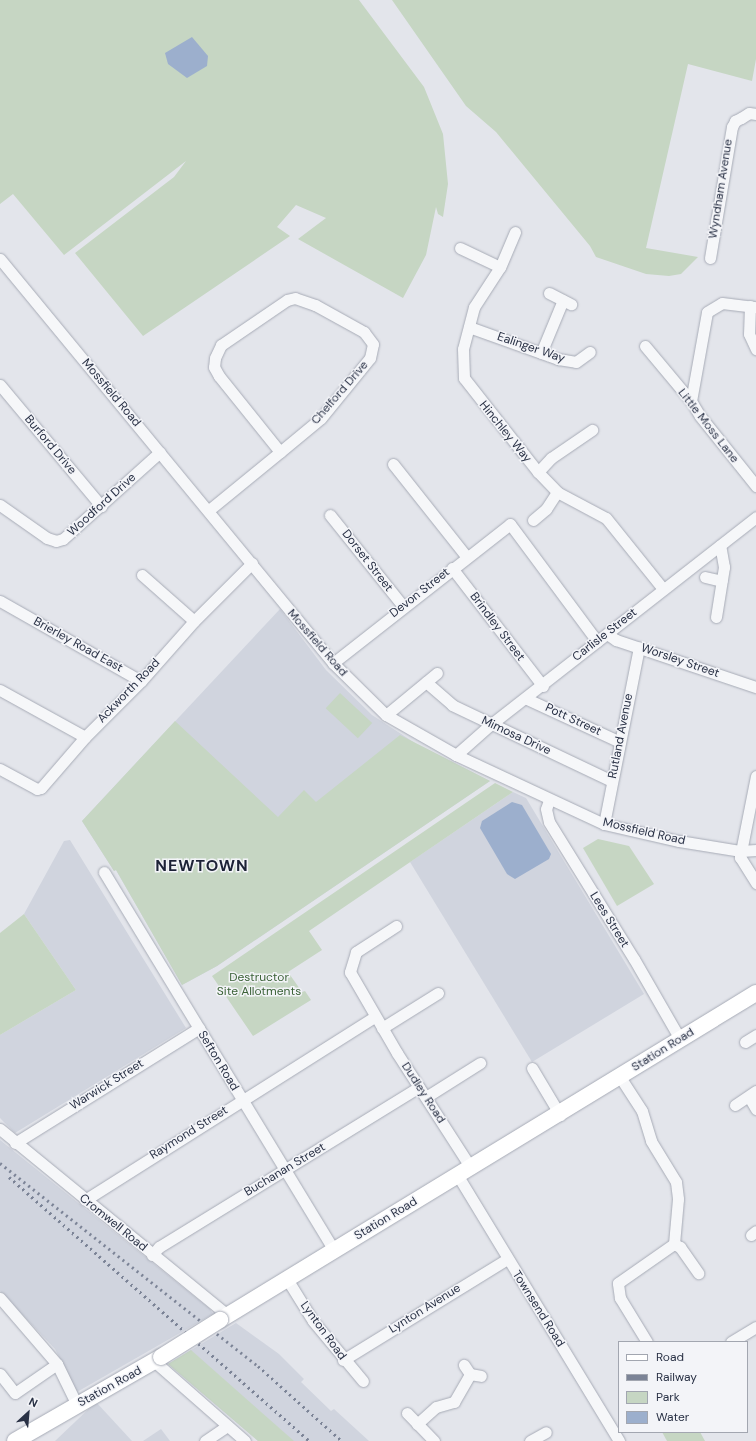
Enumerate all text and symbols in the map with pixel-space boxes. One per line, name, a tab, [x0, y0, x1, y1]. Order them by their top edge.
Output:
street label: Wyndham Avenue	[706, 138, 736, 240]
street label: Ealinger Way	[495, 330, 567, 366]
street label: Mossfield Road	[78, 356, 144, 430]
street label: Chelford Drive	[309, 358, 371, 428]
street label: Little Moss Lane	[675, 386, 741, 466]
street label: Hinchley Way	[476, 398, 534, 466]
street label: Burford Drive	[21, 412, 79, 478]
street label: Woodford Drive	[65, 471, 139, 539]
street label: Dorset Street	[338, 527, 396, 595]
street label: Devon Street	[387, 565, 453, 621]
street label: Brindley Street	[467, 590, 527, 664]
street label: Carlisle Street	[570, 605, 640, 665]
street label: Mossfield Road	[284, 607, 350, 679]
street label: Brierley Road East	[31, 615, 125, 675]
street label: Worsley Street	[639, 641, 721, 681]
street label: Ackworth Road	[95, 656, 163, 726]
street label: Rutland Avenue	[606, 692, 636, 780]
street label: Pott Street	[543, 701, 603, 739]
street label: Mimosa Drive	[479, 714, 553, 758]
street label: Mossfield Road	[601, 816, 687, 848]
district label: NEWTOWN	[155, 856, 249, 876]
street label: Lees Street	[586, 890, 632, 950]
park label: Destructor Site Allotments	[217, 971, 301, 999]
street label: Station Road	[629, 1025, 697, 1075]
street label: Sefton Road	[194, 1028, 242, 1094]
street label: Warwick Street	[68, 1057, 146, 1113]
street label: Dudley Road	[398, 1060, 448, 1126]
street label: Raymond Street	[147, 1103, 231, 1163]
street label: Buchanan Street	[242, 1140, 328, 1200]
street label: Cromwell Road	[76, 1191, 150, 1255]
street label: Station Road	[352, 1195, 420, 1243]
street label: Townsend Road	[509, 1268, 567, 1350]
street label: Lynton Avenue	[387, 1281, 463, 1337]
street label: Lynton Road	[297, 1299, 349, 1363]
legend	[618, 1341, 748, 1433]
text: Road	[656, 1349, 684, 1365]
street label: Station Road	[76, 1364, 144, 1410]
text: Railway	[656, 1369, 697, 1385]
text: Park	[656, 1389, 680, 1405]
north arrow	[8, 1393, 48, 1433]
text: N	[27, 1394, 40, 1410]
text: Water	[656, 1409, 689, 1425]

